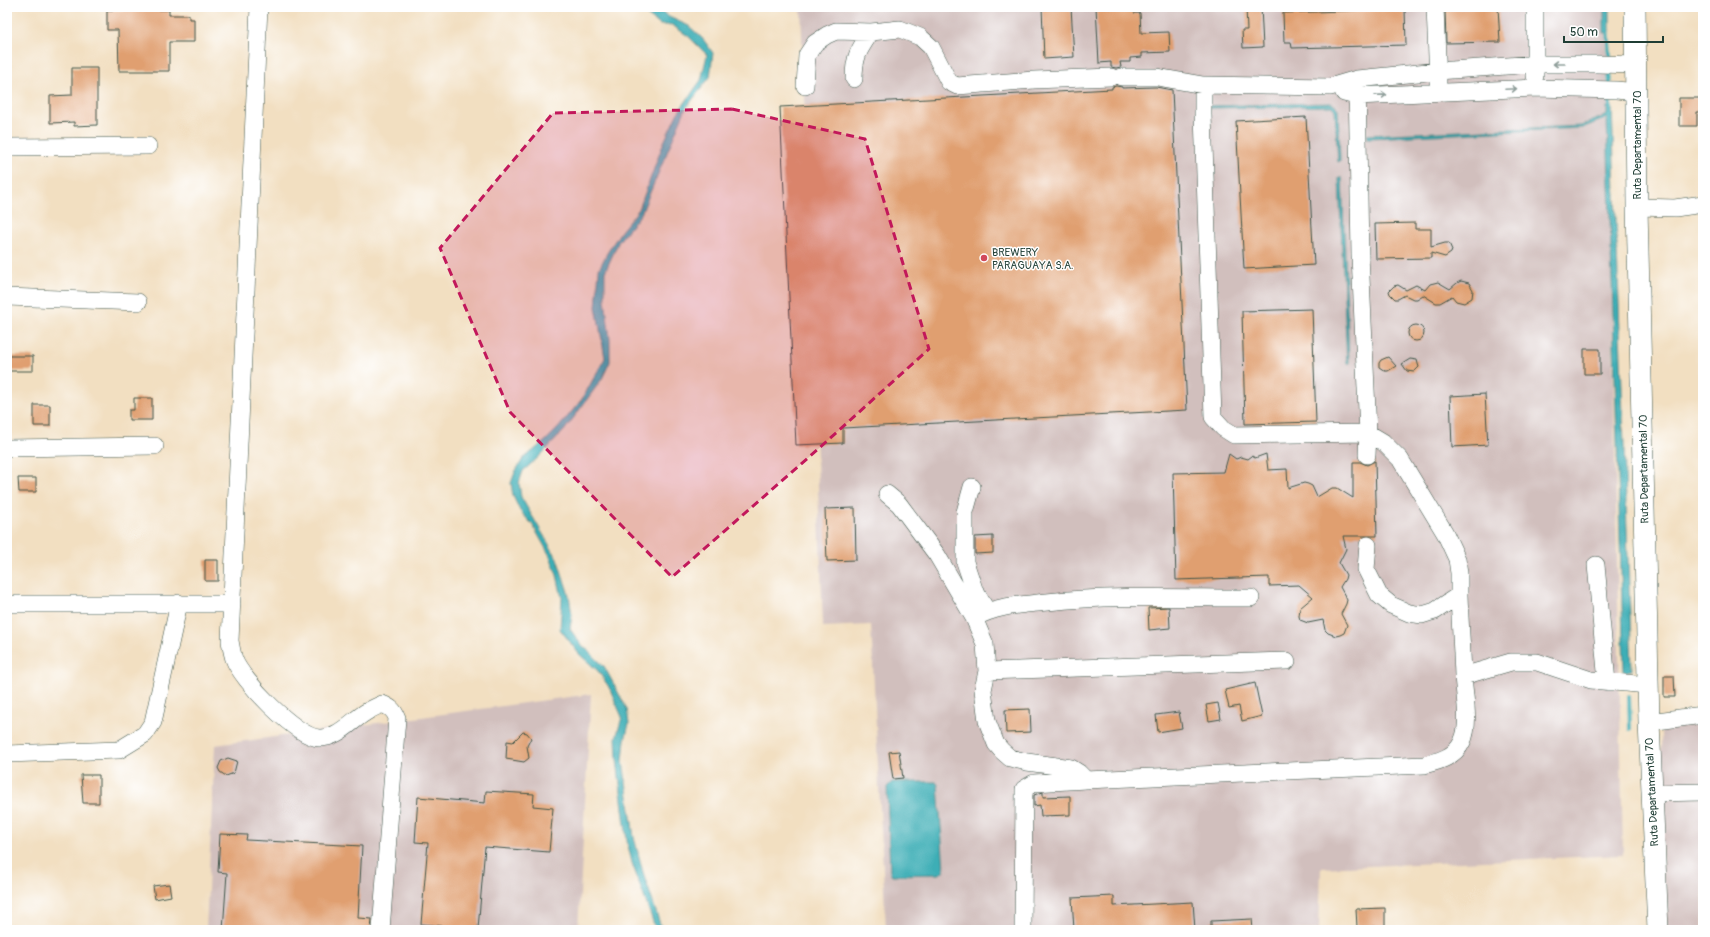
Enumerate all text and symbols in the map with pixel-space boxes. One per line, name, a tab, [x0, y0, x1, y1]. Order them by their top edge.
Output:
scale bar	[1564, 18, 1663, 44]
text: 50 m	[1570, 25, 1598, 40]
one-way arrow	[1553, 60, 1566, 68]
one-way arrow	[1504, 85, 1517, 93]
one-way arrow	[1374, 91, 1387, 98]
street label: Ruta Departamental 70	[1631, 91, 1644, 199]
place label: BREWERY PARAGUAYA S.A.	[992, 246, 1074, 272]
marker: BREWERY PARAGUAYA S.A.	[979, 253, 989, 263]
street label: Ruta Departamental 70	[1637, 414, 1651, 524]
street label: Ruta Departamental 70	[1643, 737, 1661, 847]

